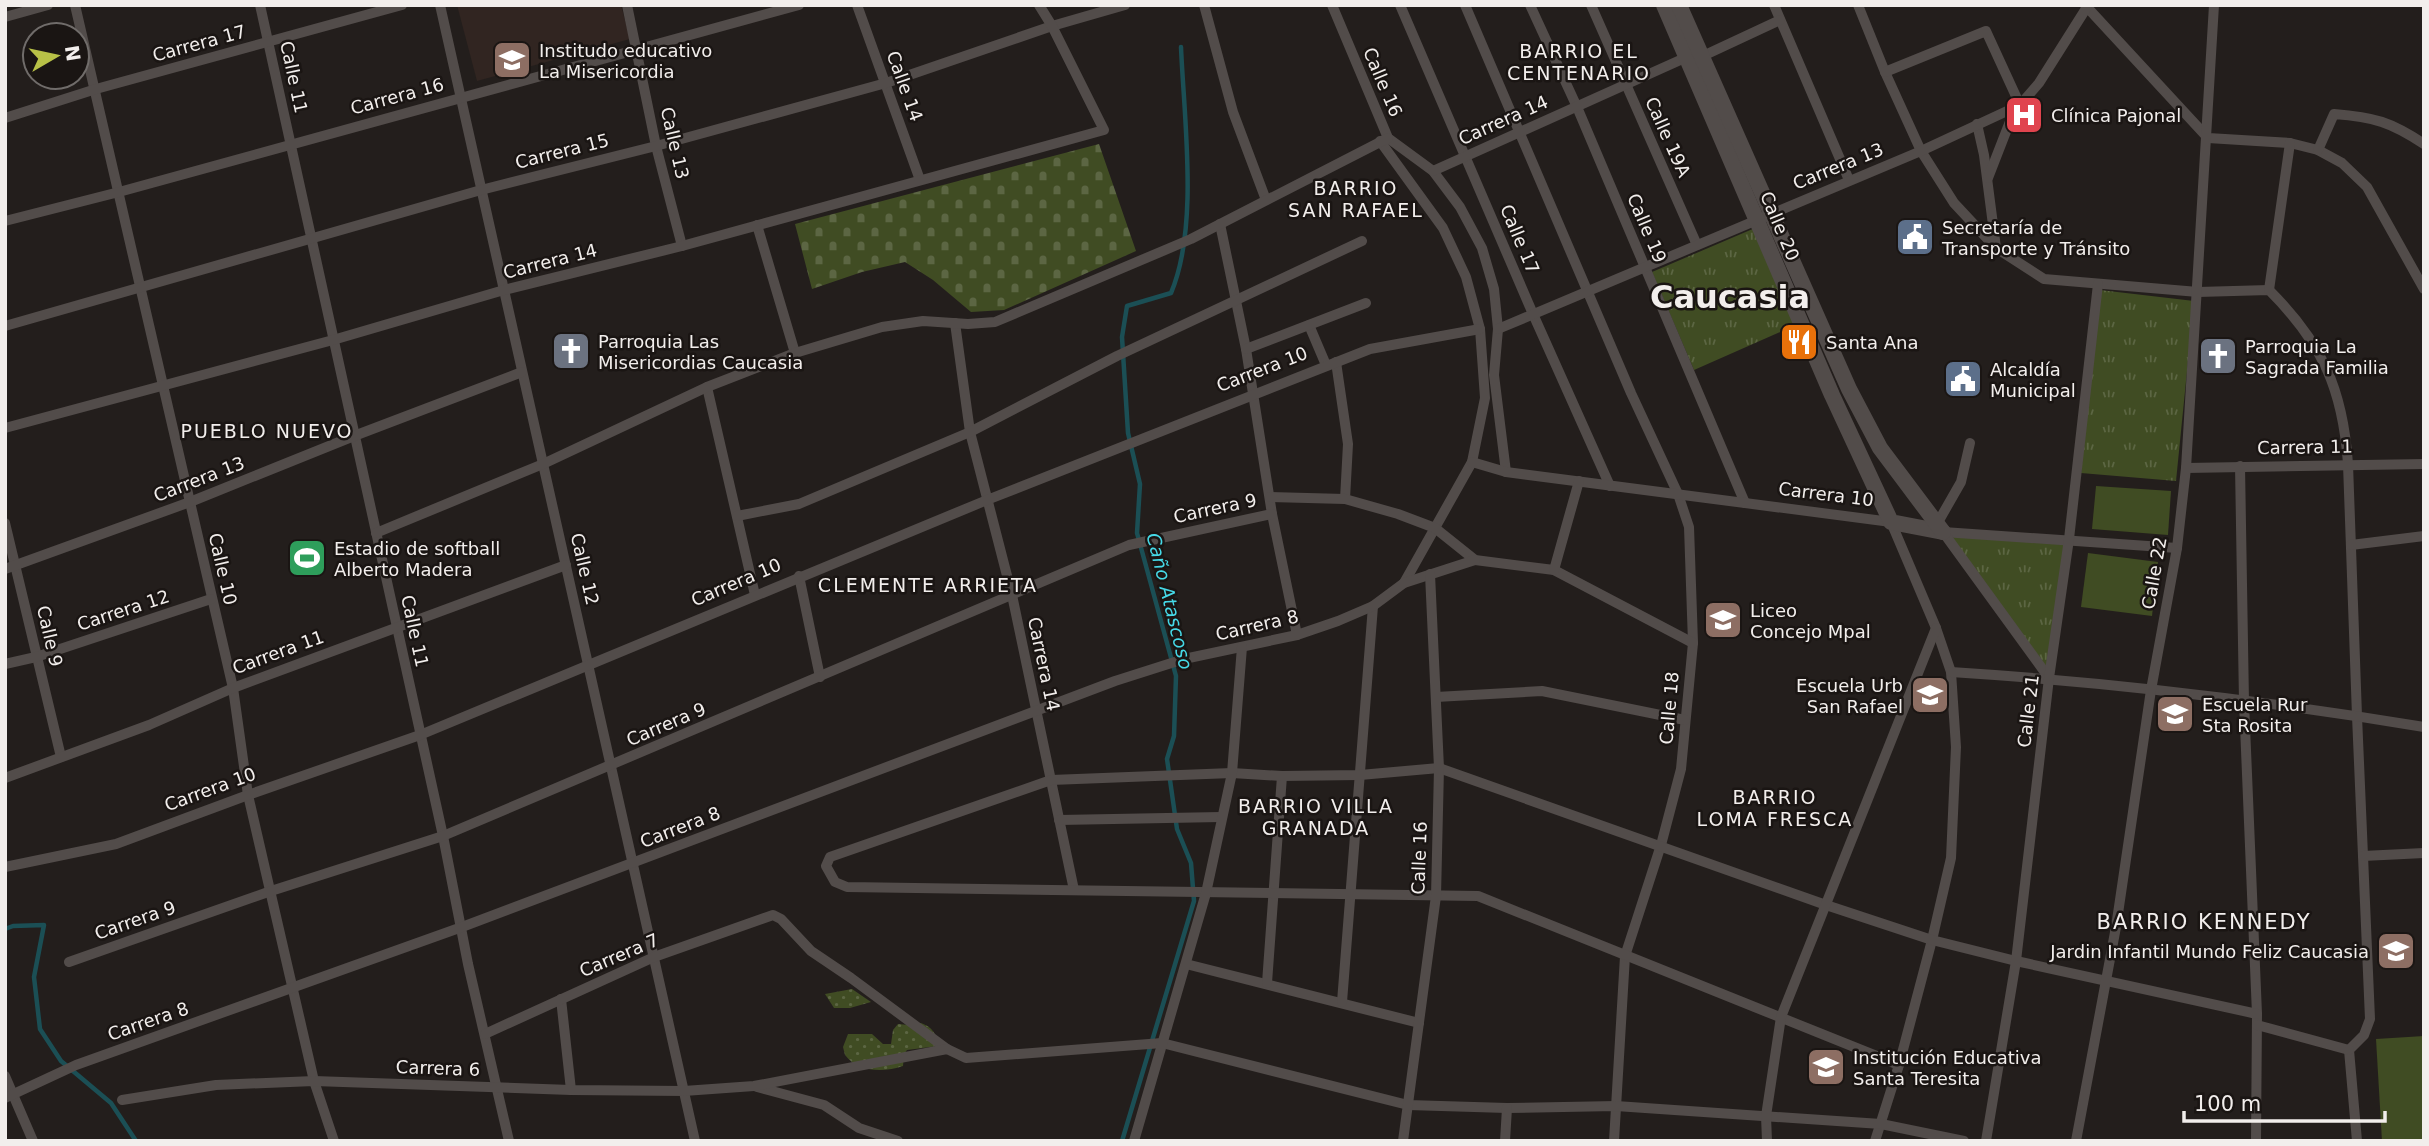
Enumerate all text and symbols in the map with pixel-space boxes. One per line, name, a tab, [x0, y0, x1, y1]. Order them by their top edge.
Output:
street label: Carrera 17	[150, 20, 248, 66]
north arrow	[21, 21, 91, 91]
street label: Calle 11	[276, 39, 312, 115]
school or university icon: Institudo educativo La Misericordia	[491, 39, 533, 81]
place label: Institudo educativo La Misericordia	[539, 40, 712, 82]
district label: BARRIO EL CENTENARIO	[1507, 40, 1651, 84]
text: N	[61, 44, 85, 63]
street label: Calle 16	[1359, 44, 1407, 120]
street label: Calle 14	[883, 48, 927, 124]
street label: Carrera 16	[348, 73, 446, 119]
street label: Carrera 14	[1455, 91, 1551, 149]
street label: Calle 19A	[1641, 94, 1695, 181]
hospital icon: Clínica Pajonal	[2003, 94, 2045, 136]
street label: Calle 13	[657, 105, 693, 181]
place label: Clínica Pajonal	[2051, 105, 2181, 126]
street label: Carrera 15	[513, 129, 611, 173]
street label: Carrera 13	[1790, 138, 1886, 194]
district label: BARRIO SAN RAFAEL	[1288, 177, 1424, 221]
street label: Calle 20	[1756, 188, 1804, 264]
street label: Calle 19	[1623, 190, 1671, 266]
street label: Calle 17	[1496, 201, 1544, 277]
public building icon: Secretaría de Transporte y Tránsito	[1894, 216, 1936, 258]
place label: Secretaría de Transporte y Tránsito	[1941, 217, 2130, 259]
street label: Carrera 14	[501, 239, 599, 283]
district label: Caucasia	[1650, 278, 1810, 316]
restaurant icon: Santa Ana	[1778, 321, 1820, 363]
church icon: Parroquia Las Misericordias Caucasia	[550, 330, 592, 372]
place label: Parroquia Las Misericordias Caucasia	[598, 331, 803, 373]
place label: Santa Ana	[1826, 332, 1918, 353]
church icon: Parroquia La Sagrada Familia	[2197, 335, 2239, 377]
place label: Parroquia La Sagrada Familia	[2245, 336, 2389, 378]
street label: Carrera 10	[1214, 342, 1310, 396]
public building icon: Alcaldía Municipal	[1942, 358, 1984, 400]
place label: Alcaldía Municipal	[1990, 359, 2076, 401]
district label: PUEBLO NUEVO	[180, 420, 354, 442]
street label: Carrera 11	[2257, 436, 2353, 458]
street label: Carrera 13	[151, 452, 247, 506]
street label: Carrera 10	[1777, 478, 1875, 510]
street label: Carrera 9	[1172, 489, 1258, 527]
water label: Caño Atascoso	[1142, 530, 1198, 672]
street label: Calle 10	[205, 531, 241, 607]
street label: Calle 12	[567, 531, 603, 607]
street label: Calle 22	[2137, 535, 2171, 611]
sports icon: Estadio de softball Alberto Madera	[286, 537, 328, 579]
place label: Estadio de softball Alberto Madera	[334, 538, 500, 580]
street label: Carrera 10	[688, 554, 784, 610]
district label: CLEMENTE ARRIETA	[818, 574, 1038, 596]
street label: Carrera 12	[74, 585, 172, 635]
street label: Calle 11	[397, 593, 433, 669]
school or university icon: Liceo Concejo Mpal	[1702, 599, 1744, 641]
place label: Liceo Concejo Mpal	[1750, 600, 1871, 642]
street label: Calle 9	[33, 604, 67, 668]
street label: Carrera 8	[1214, 605, 1300, 645]
street label: Carrera 14	[1024, 615, 1064, 713]
street label: Carrera 11	[229, 626, 327, 678]
street label: Calle 18	[1655, 671, 1683, 745]
street label: Calle 21	[2013, 673, 2043, 749]
school or university icon: Escuela Urb San Rafael	[1909, 674, 1951, 716]
place label: Escuela Urb San Rafael	[1796, 675, 1903, 717]
school or university icon: Escuela Rur Sta Rosita	[2154, 693, 2196, 735]
place label: Escuela Rur Sta Rosita	[2202, 694, 2308, 736]
street label: Carrera 9	[623, 698, 709, 750]
street label: Carrera 10	[161, 763, 259, 815]
district label: BARRIO LOMA FRESCA	[1697, 786, 1853, 830]
district label: BARRIO VILLA GRANADA	[1238, 795, 1394, 839]
street label: Carrera 8	[637, 802, 723, 852]
street label: Calle 16	[1407, 821, 1431, 895]
street label: Carrera 9	[92, 896, 178, 944]
district label: BARRIO KENNEDY	[2097, 910, 2311, 934]
street label: Carrera 7	[576, 929, 662, 981]
school or university icon: Jardin Infantil Mundo Feliz Caucasia	[2375, 930, 2417, 972]
place label: Jardin Infantil Mundo Feliz Caucasia	[2049, 941, 2369, 962]
street label: Carrera 8	[105, 997, 191, 1045]
school or university icon: Institución Educativa Santa Teresita	[1805, 1046, 1847, 1088]
place label: Institución Educativa Santa Teresita	[1853, 1047, 2042, 1089]
street label: Carrera 6	[395, 1056, 481, 1080]
scale bar	[2184, 1080, 2385, 1124]
text: 100 m	[2194, 1092, 2261, 1116]

